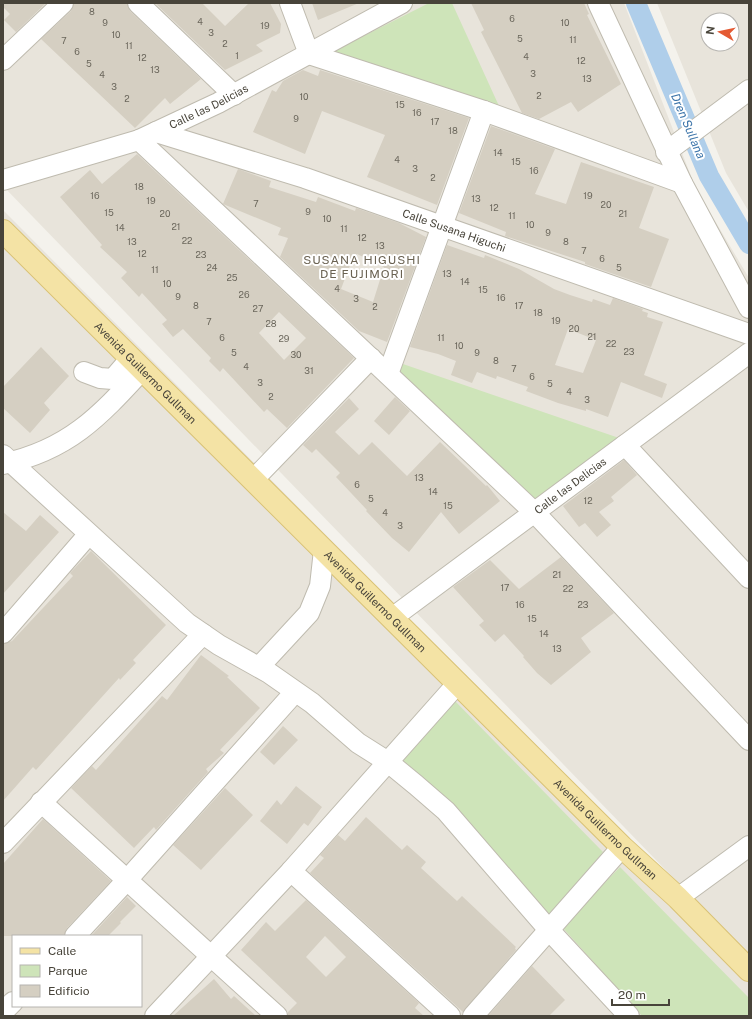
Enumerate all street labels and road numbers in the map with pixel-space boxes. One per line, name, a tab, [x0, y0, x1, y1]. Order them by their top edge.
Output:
street label: Calle las Delicias	[167, 82, 250, 131]
street label: Calle Susana Higuchi	[401, 207, 507, 254]
street label: Avenida Guillermo Gullman	[92, 320, 199, 426]
street label: Calle las Delicias	[532, 455, 609, 516]
street label: Avenida Guillermo Gullman	[322, 548, 429, 655]
street label: Avenida Guillermo Gullman	[551, 777, 659, 882]

